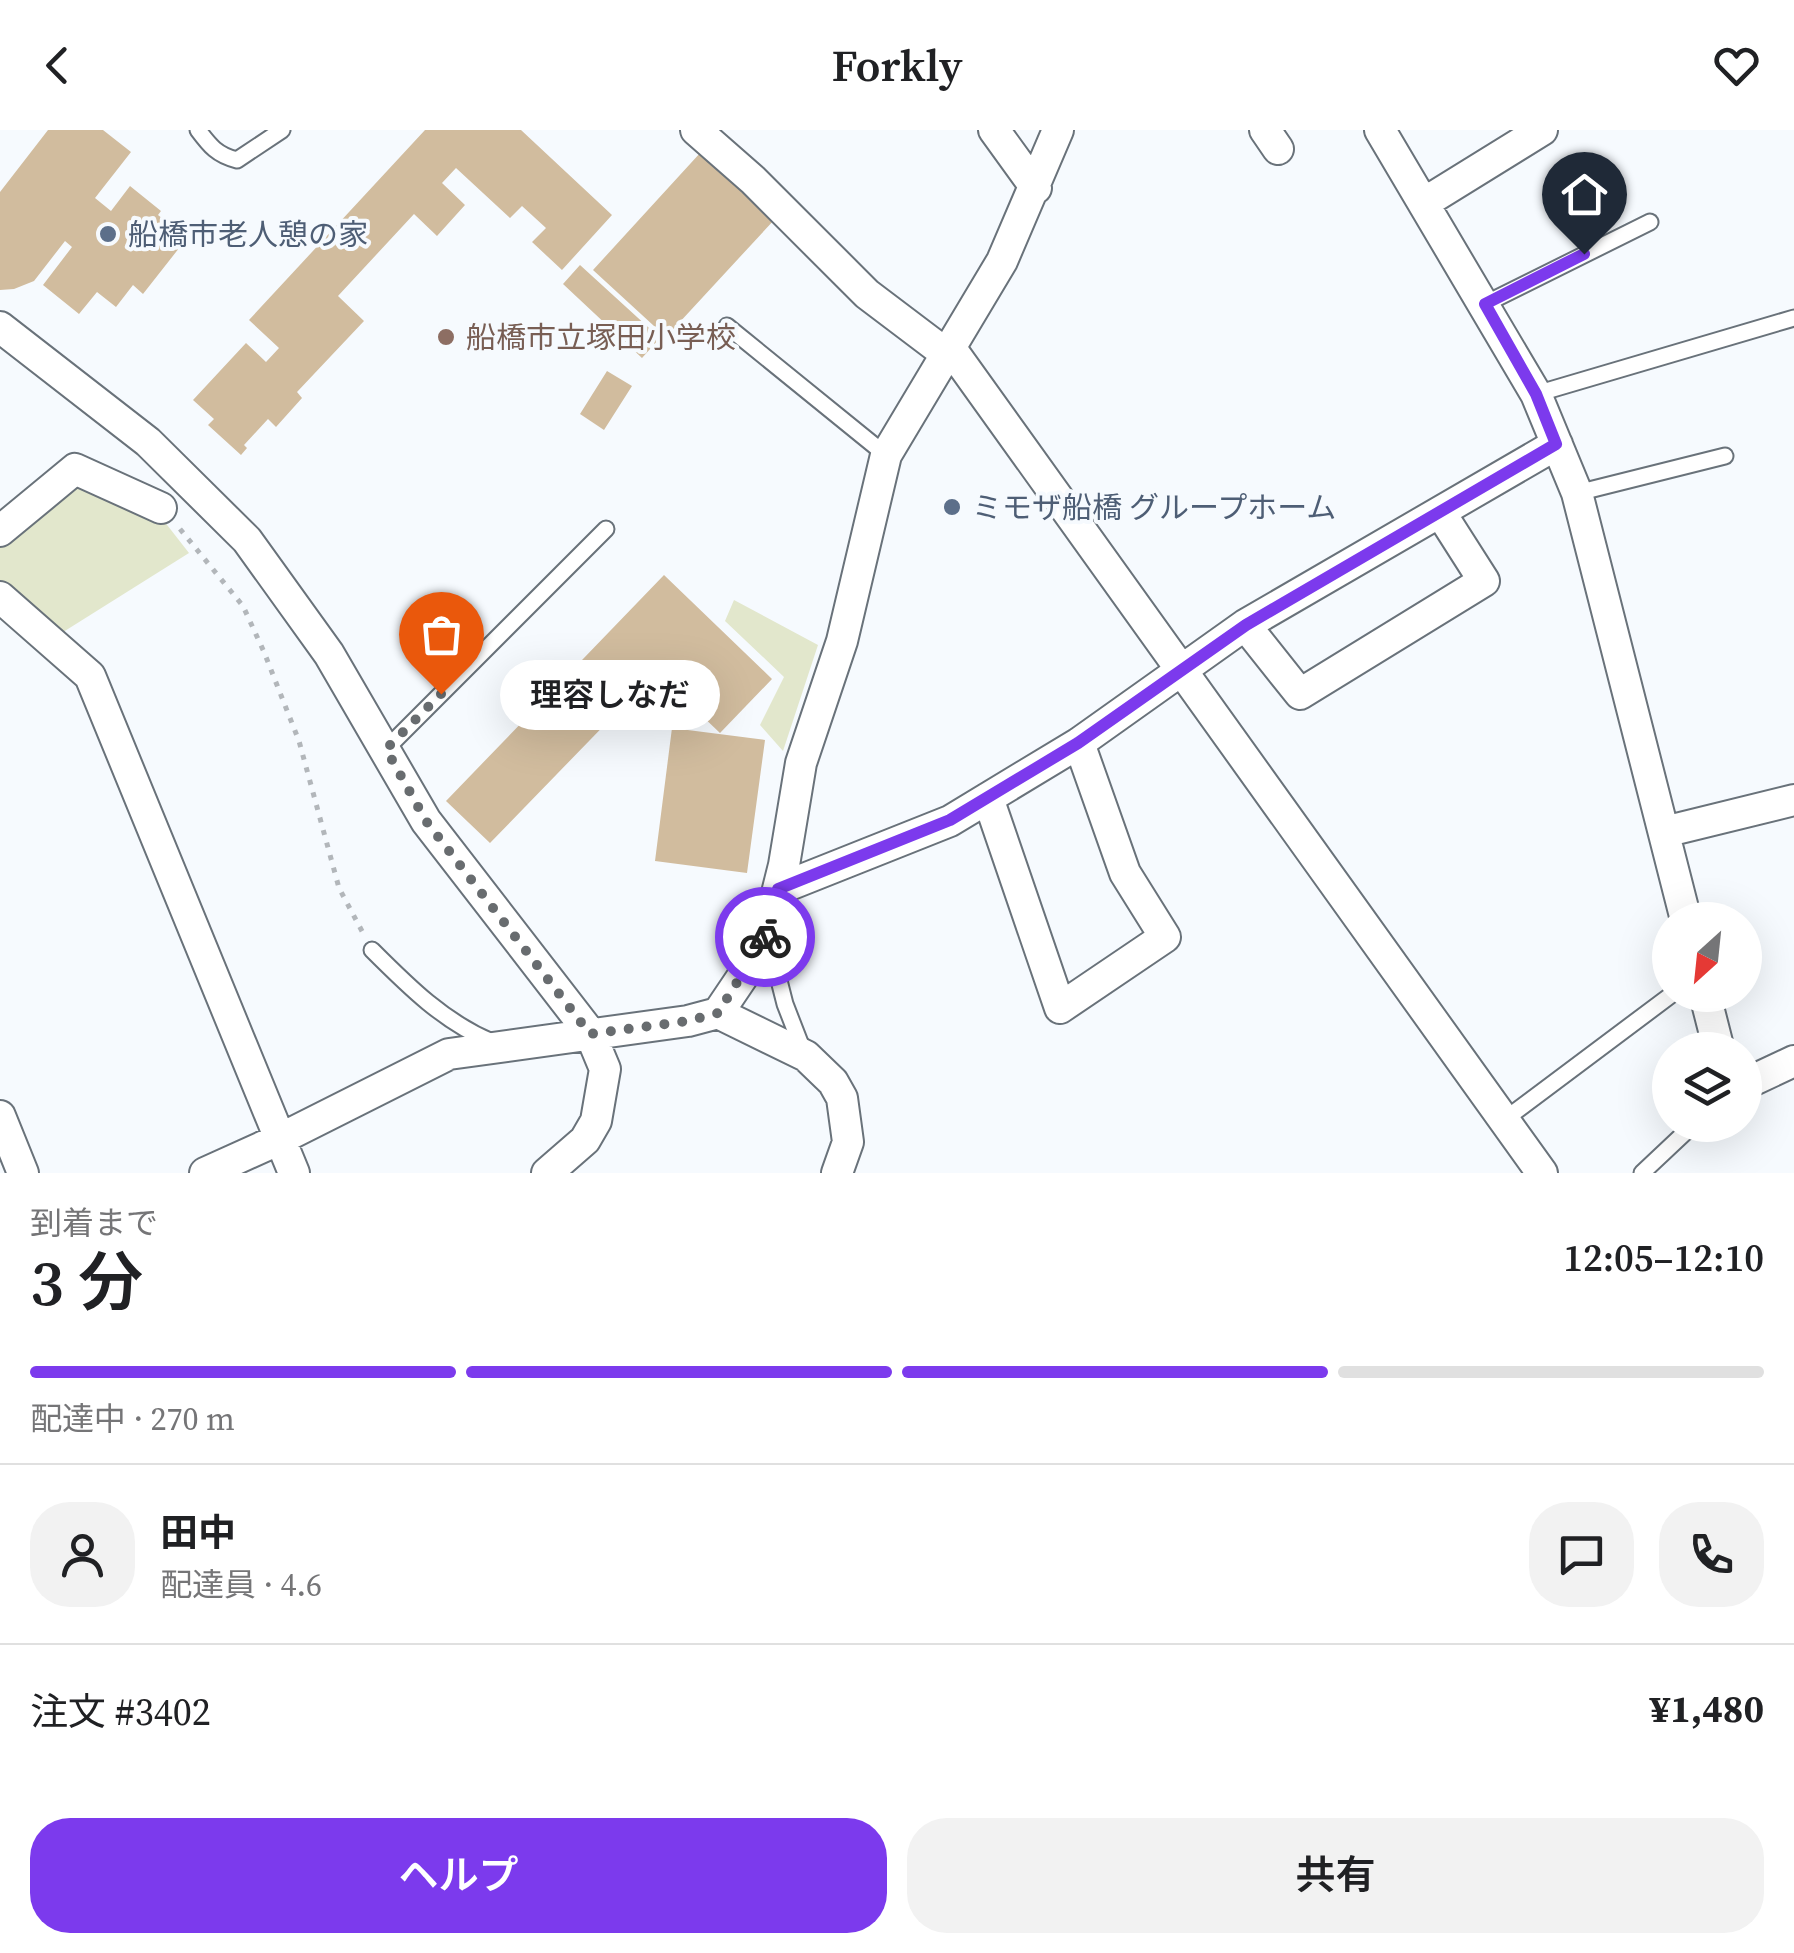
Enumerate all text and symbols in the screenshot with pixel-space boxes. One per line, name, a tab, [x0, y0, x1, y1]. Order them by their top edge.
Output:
text: Forkly	[832, 34, 962, 96]
icon: back	[30, 38, 85, 93]
icon: heart	[1709, 38, 1764, 93]
pin	[1542, 152, 1627, 255]
icon: home	[1557, 167, 1612, 222]
place label: 船橋市老人憩の家	[128, 214, 368, 255]
marker: 船橋市老人憩の家	[97, 223, 119, 245]
place label: 船橋市立塚田小学校	[466, 317, 736, 358]
marker: 船橋市立塚田小学校	[435, 326, 457, 348]
place label: ミモザ船橋 グループホーム	[972, 487, 1336, 528]
marker: ミモザ船橋 グループホーム	[941, 496, 963, 518]
pin	[399, 592, 484, 695]
icon: bag	[414, 607, 469, 662]
callout: 理容しなだ	[501, 659, 721, 729]
text: 理容しなだ	[530, 673, 690, 717]
courier	[715, 887, 815, 987]
north arrow	[1652, 902, 1762, 1012]
map controls	[1652, 902, 1762, 1142]
icon: bike	[738, 910, 793, 965]
button: layers	[1652, 1032, 1762, 1142]
text: 到着まで	[30, 1201, 158, 1245]
text: 12:05–12:10	[1563, 1232, 1764, 1284]
text: 3 分	[30, 1238, 143, 1327]
text: 配達中 · 270 m	[30, 1397, 235, 1441]
button: person	[30, 1502, 135, 1607]
button: chat	[1529, 1502, 1634, 1607]
button: phone	[1659, 1502, 1764, 1607]
text: 田中	[160, 1507, 236, 1559]
text: 配達員 · 4.6	[160, 1563, 322, 1607]
text: ¥1,480	[1650, 1683, 1764, 1735]
text: 注文 #3402	[30, 1686, 211, 1738]
button: ヘルプ	[30, 1818, 887, 1933]
button: 共有	[907, 1818, 1764, 1933]

